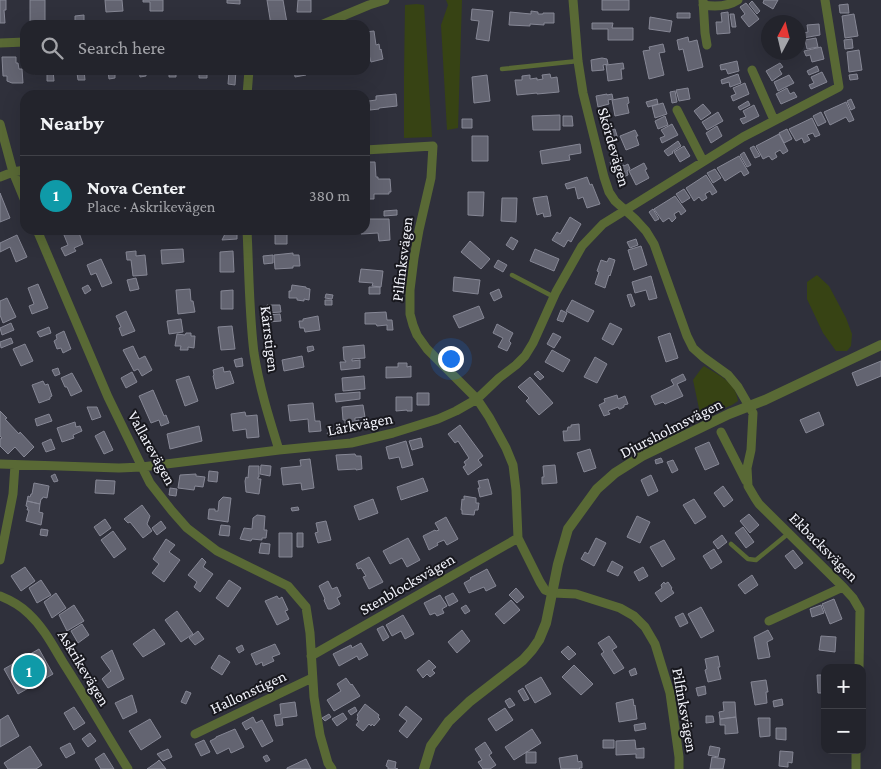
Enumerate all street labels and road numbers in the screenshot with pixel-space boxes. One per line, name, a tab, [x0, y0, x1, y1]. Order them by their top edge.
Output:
street label: Skördevägen	[594, 105, 634, 189]
street label: Pilfinksvägen	[388, 215, 417, 302]
street label: Kärrstigen	[257, 305, 283, 374]
street label: Djursholmsvägen	[617, 395, 726, 462]
street label: Vallarevägen	[124, 408, 179, 489]
street label: Lärkvägen	[326, 409, 395, 440]
street label: Ekbacksvägen	[785, 509, 862, 586]
street label: Stenblocksvägen	[356, 550, 458, 619]
street label: Askrikevägen	[54, 627, 113, 710]
street label: Hallonstigen	[207, 667, 289, 718]
street label: Pilfinksvägen	[668, 667, 701, 754]

